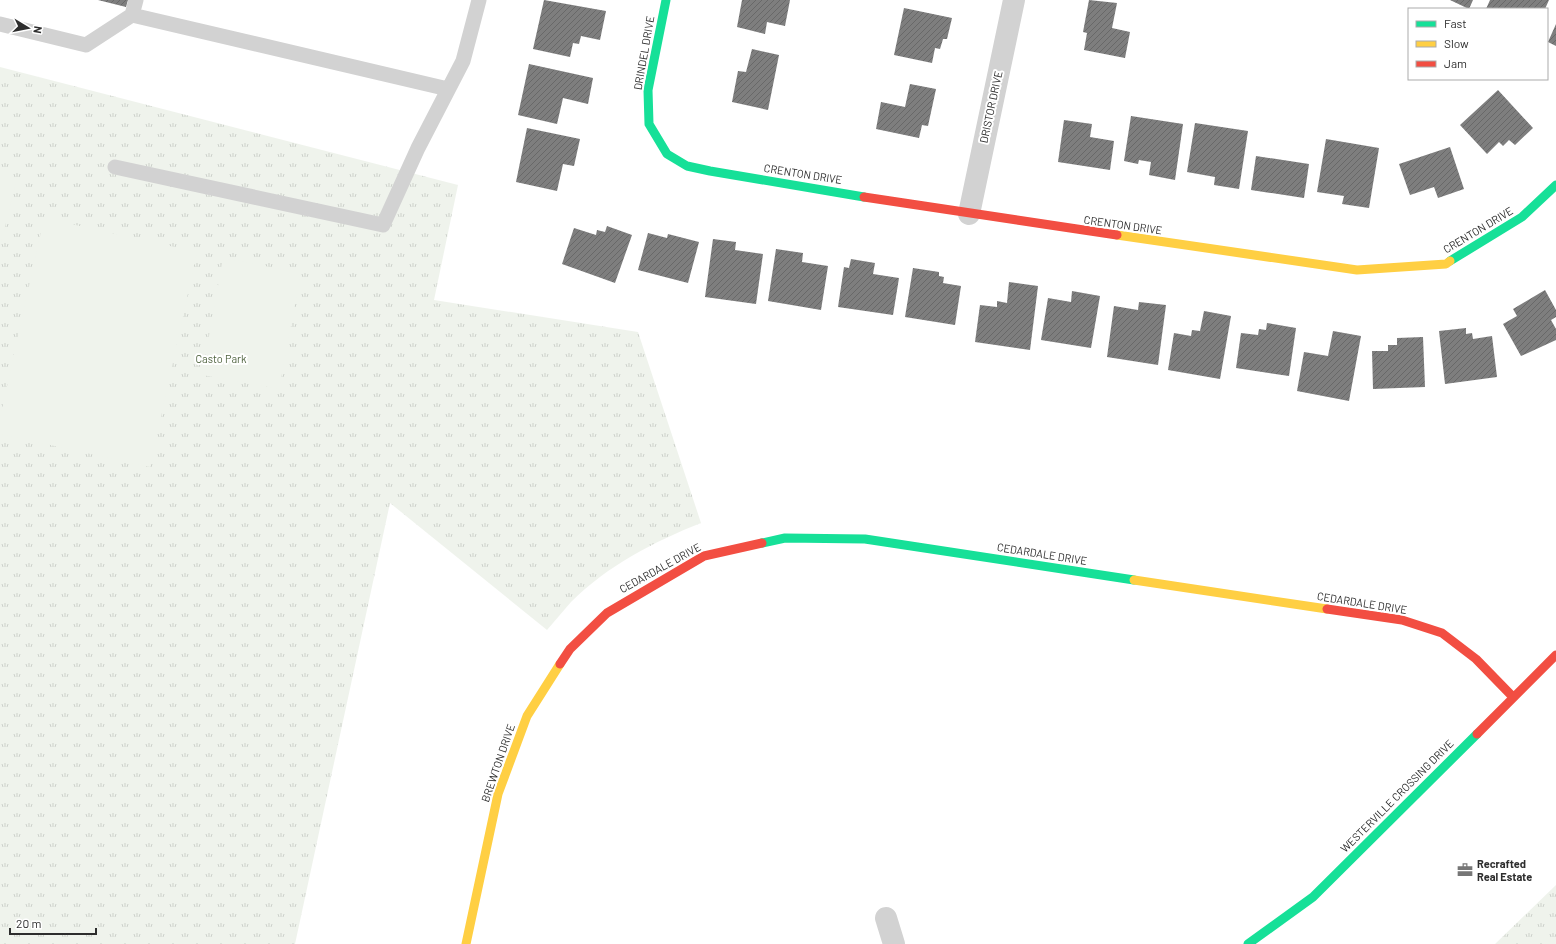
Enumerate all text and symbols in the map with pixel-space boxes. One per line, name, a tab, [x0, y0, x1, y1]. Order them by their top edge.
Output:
north arrow	[8, 8, 48, 48]
legend	[1408, 8, 1548, 80]
street label: DRINDEL DRIVE	[631, 15, 656, 91]
text: Fast	[1444, 16, 1467, 30]
text: N	[31, 25, 45, 35]
text: Slow	[1444, 36, 1469, 50]
text: Jam	[1444, 56, 1467, 70]
street label: DRISTOR DRIVE	[977, 69, 1005, 144]
street label: CRENTON DRIVE	[763, 161, 843, 186]
street label: CRENTON DRIVE	[1441, 203, 1515, 256]
street label: CRENTON DRIVE	[1083, 213, 1163, 236]
park label: Casto Park	[195, 352, 247, 365]
street label: CEDARDALE DRIVE	[617, 540, 703, 595]
street label: CEDARDALE DRIVE	[996, 540, 1088, 567]
street label: CEDARDALE DRIVE	[1316, 589, 1408, 616]
street label: BREWTON DRIVE	[478, 722, 517, 804]
street label: WESTERVILLE CROSSING DRIVE	[1338, 736, 1456, 855]
place label: Recrafted Real Estate	[1477, 857, 1532, 883]
office icon: Recrafted Real Estate	[1456, 861, 1474, 879]
scale bar	[10, 910, 96, 936]
text: 20 m	[16, 916, 42, 930]

